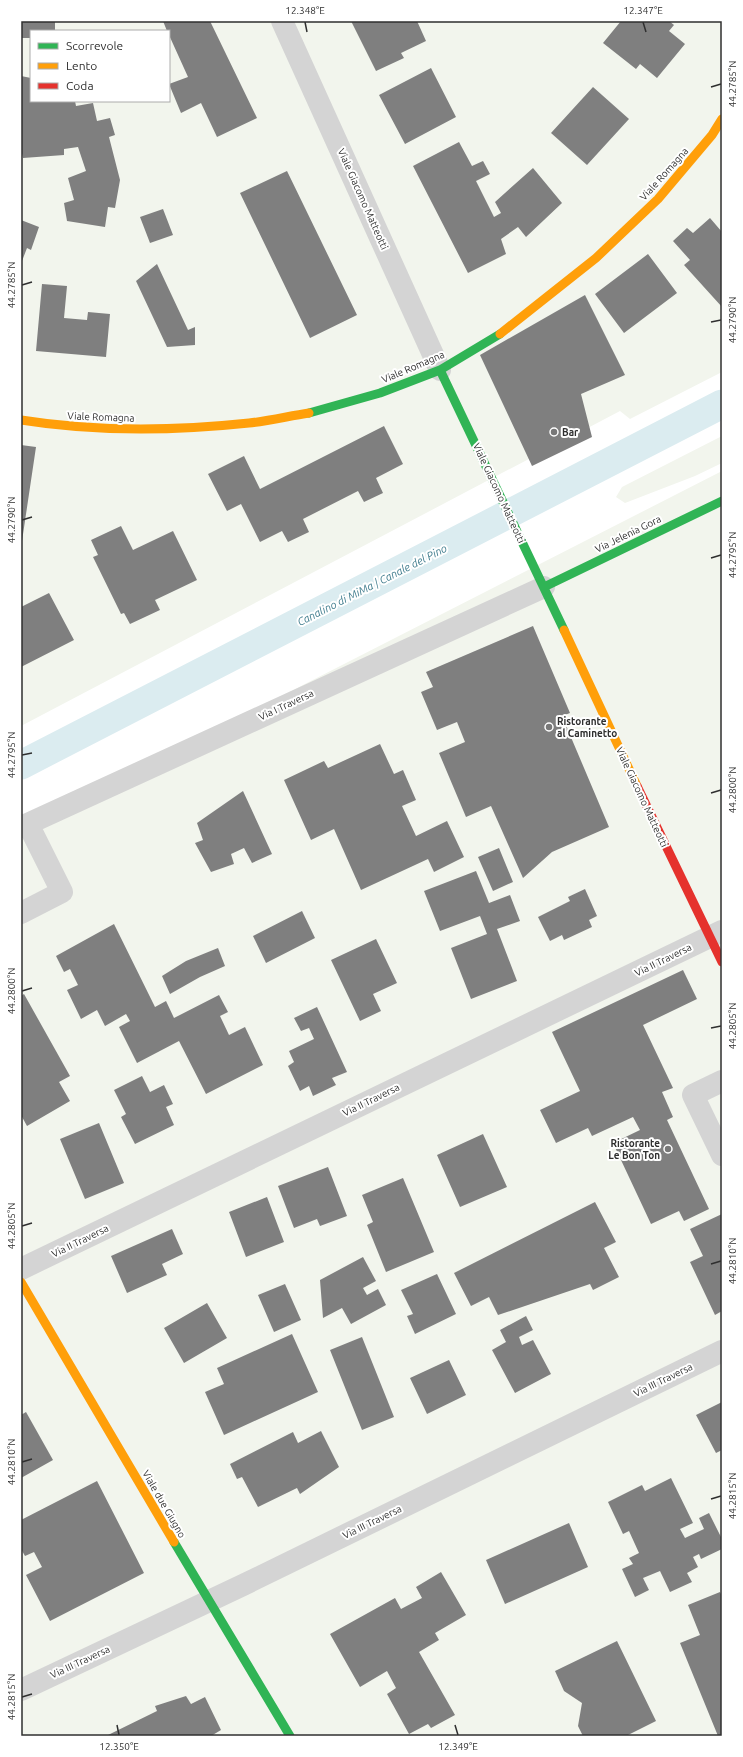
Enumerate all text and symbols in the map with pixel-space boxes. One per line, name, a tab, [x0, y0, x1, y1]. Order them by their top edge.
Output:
text: 12.348°E	[285, 5, 325, 16]
text: 12.347°E	[623, 5, 663, 16]
legend	[30, 30, 170, 102]
text: Scorrevole	[66, 39, 123, 52]
text: Lento	[66, 59, 97, 72]
text: 44.2785°N	[727, 61, 738, 107]
text: Coda	[66, 79, 94, 92]
street label: Viale Romagna	[637, 145, 691, 203]
street label: Viale Giacomo Matteotti	[336, 147, 390, 251]
text: 44.2785°N	[6, 262, 17, 308]
text: 44.2790°N	[727, 297, 738, 343]
street label: Viale Romagna	[380, 349, 446, 385]
street label: Viale Romagna	[67, 410, 135, 424]
marker: Bar	[549, 427, 559, 437]
place label: Bar	[562, 427, 579, 438]
street label: Viale Giacomo Matteotti	[471, 441, 527, 545]
text: 44.2790°N	[6, 497, 17, 543]
street label: Via Jelenia Gora	[593, 513, 663, 555]
text: 44.2795°N	[727, 532, 738, 578]
water label: Canalino di MiMa | Canale del Pino	[295, 542, 449, 628]
street label: Via I Traversa	[257, 688, 315, 722]
place label: Ristorante al Caminetto	[557, 716, 617, 739]
marker: Ristorante al Caminetto	[544, 722, 554, 732]
text: 44.2795°N	[6, 732, 17, 778]
street label: Viale Giacomo Matteotti	[614, 745, 670, 849]
text: 44.2800°N	[727, 767, 738, 813]
street label: Via II Traversa	[633, 942, 693, 978]
text: 44.2800°N	[6, 968, 17, 1014]
text: 44.2805°N	[727, 1003, 738, 1049]
street label: Via II Traversa	[341, 1082, 401, 1118]
place label: Ristorante Le Bon Ton	[608, 1138, 660, 1161]
marker: Ristorante Le Bon Ton	[663, 1144, 673, 1154]
text: 44.2805°N	[6, 1203, 17, 1249]
street label: Via II Traversa	[50, 1223, 110, 1259]
text: 44.2810°N	[727, 1238, 738, 1284]
street label: Via III Traversa	[632, 1361, 694, 1399]
text: 44.2810°N	[6, 1439, 17, 1485]
street label: Viale due Giugno	[140, 1468, 188, 1540]
text: 44.2815°N	[727, 1473, 738, 1519]
street label: Via III Traversa	[341, 1503, 403, 1541]
street label: Via III Traversa	[49, 1643, 111, 1681]
text: 44.2815°N	[6, 1674, 17, 1720]
text: 12.350°E	[99, 1741, 139, 1752]
text: 12.349°E	[438, 1741, 478, 1752]

